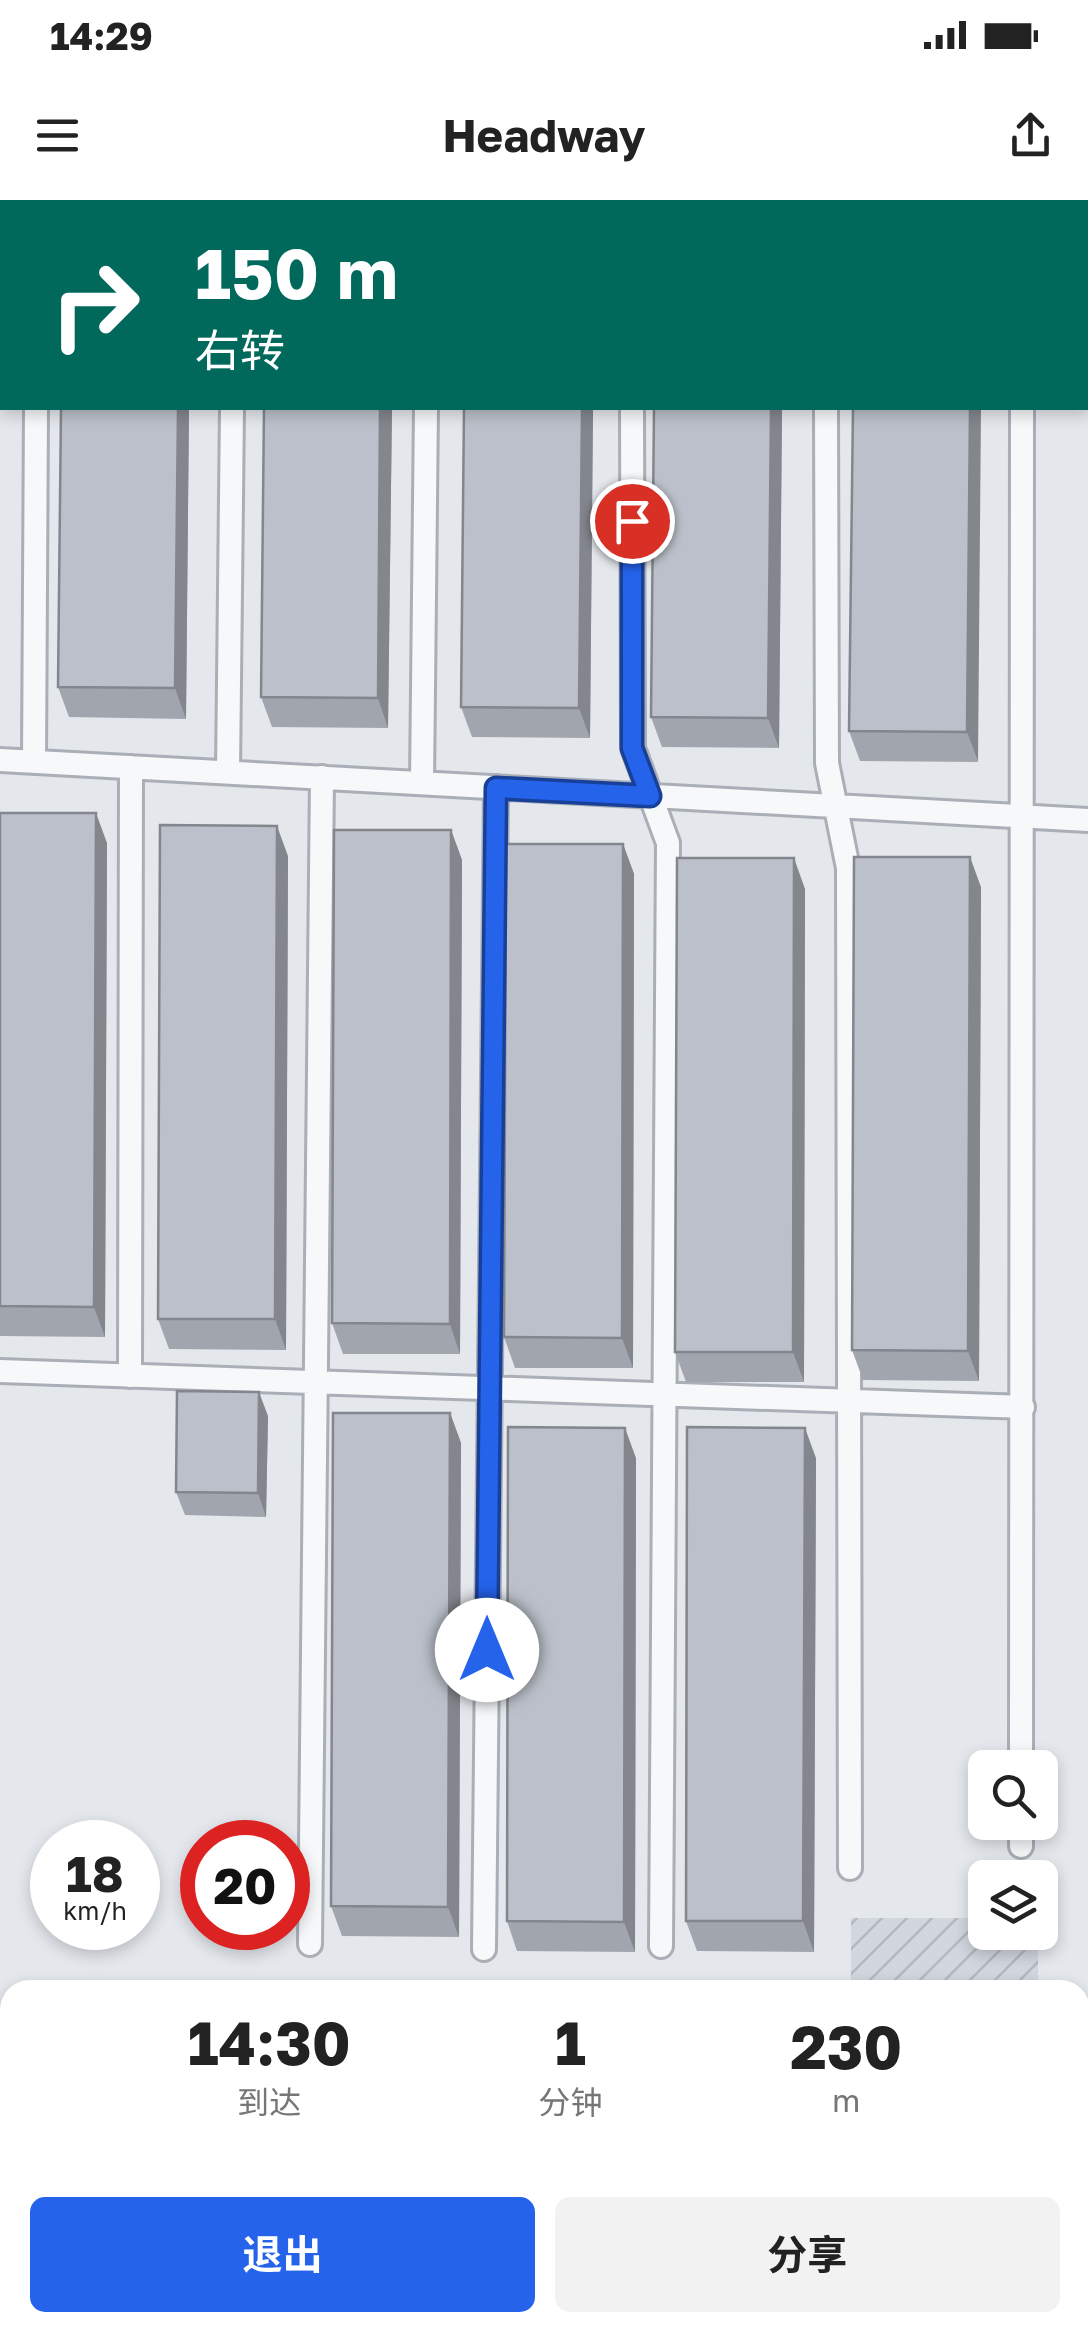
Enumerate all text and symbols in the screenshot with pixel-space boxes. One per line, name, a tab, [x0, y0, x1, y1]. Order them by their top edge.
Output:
text: 14:29	[50, 13, 153, 58]
icon: menu	[30, 108, 85, 163]
text: Headway	[442, 108, 646, 162]
icon: share	[1003, 108, 1058, 163]
text: 150 m	[195, 230, 398, 314]
icon: right	[30, 240, 160, 370]
text: 右转	[195, 323, 285, 377]
pin	[590, 479, 675, 564]
icon: arrive	[605, 494, 660, 549]
position arrow	[435, 1598, 539, 1702]
map controls	[968, 1750, 1058, 1950]
button: search	[968, 1750, 1058, 1840]
speed limit sign: 20	[180, 1820, 310, 1950]
text: 18	[66, 1843, 124, 1903]
button: layers	[968, 1860, 1058, 1950]
text: km/h	[63, 1895, 127, 1926]
text: 14:30	[188, 2006, 351, 2078]
text: 1	[555, 2006, 586, 2078]
text: 230	[790, 2010, 902, 2082]
text: m	[832, 2081, 860, 2119]
text: 到达	[237, 2083, 301, 2121]
text: 分钟	[538, 2083, 603, 2121]
button: 退出	[30, 2197, 535, 2312]
button: 分享	[555, 2197, 1060, 2312]

